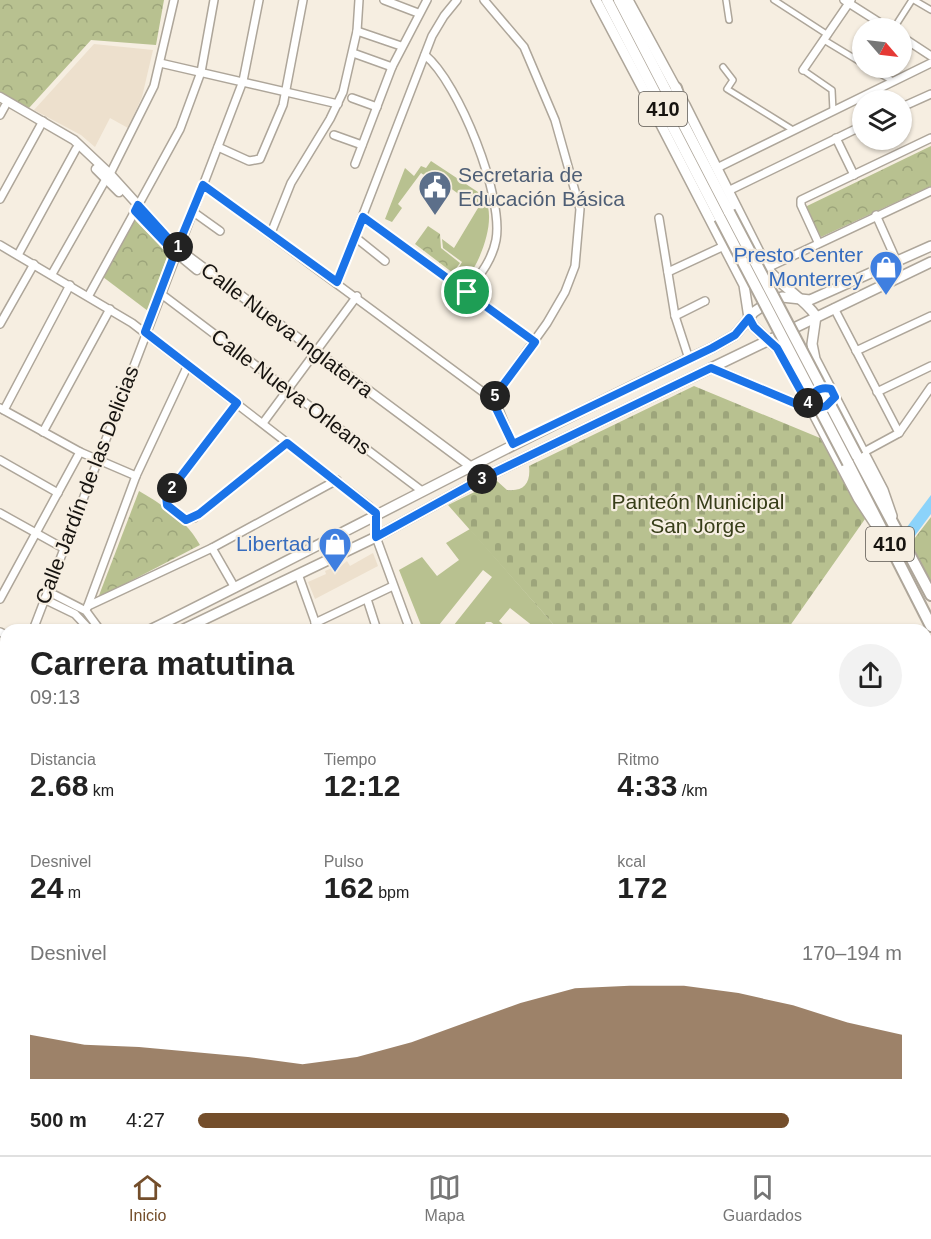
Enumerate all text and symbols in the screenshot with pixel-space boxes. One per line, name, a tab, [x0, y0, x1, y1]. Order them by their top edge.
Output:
north arrow	[852, 18, 912, 78]
map controls	[852, 18, 912, 150]
button: layers	[852, 90, 912, 150]
road number: 410	[639, 92, 687, 126]
place label: Secretaria de Educación Básica	[458, 163, 625, 210]
public building icon: Secretaria de Educación Básica	[417, 169, 453, 216]
pin: 1	[163, 232, 193, 262]
text: 1	[174, 238, 182, 255]
place label: Presto Center Monterrey	[733, 243, 863, 290]
shop icon: Presto Center Monterrey	[868, 249, 904, 296]
street label: Calle Nueva Inglaterra	[197, 258, 378, 402]
pin	[441, 266, 492, 317]
icon: arrive	[450, 275, 483, 308]
street label: Calle Nueva Orleans	[207, 324, 376, 459]
street label: Calle Jardín de las Delicias	[30, 362, 143, 607]
pin: 5	[480, 381, 510, 411]
text: 5	[491, 387, 499, 404]
pin: 4	[793, 388, 823, 418]
text: 4	[804, 394, 812, 411]
pin: 3	[467, 464, 497, 494]
text: 3	[478, 470, 486, 487]
pin: 2	[157, 473, 187, 503]
text: 2	[168, 479, 176, 496]
park label: Panteón Municipal San Jorge	[612, 490, 784, 537]
shop icon: Libertad	[317, 526, 353, 573]
road number: 410	[866, 527, 914, 561]
place label: Libertad	[236, 532, 312, 555]
button: share	[839, 644, 902, 707]
text: Carrera matutina	[30, 645, 294, 682]
text: 09:13	[30, 686, 80, 708]
text: Distancia	[30, 751, 96, 768]
text: Tiempo	[324, 751, 376, 768]
text: Ritmo	[617, 751, 659, 768]
text: 2.68	[30, 769, 88, 802]
text: 12:12	[324, 769, 400, 802]
text: 4:33	[617, 769, 677, 802]
text: km	[88, 782, 114, 799]
text: /km	[677, 782, 708, 799]
text: Desnivel	[30, 853, 91, 870]
text: Pulso	[324, 853, 364, 870]
text: kcal	[617, 853, 646, 870]
text: 24	[30, 871, 63, 904]
text: 162	[324, 871, 374, 904]
text: 172	[617, 871, 667, 904]
text: m	[63, 884, 81, 901]
text: bpm	[374, 884, 409, 901]
text: Desnivel	[30, 942, 107, 964]
text: 170–194 m	[802, 942, 902, 964]
text: 500 m	[30, 1109, 87, 1131]
text: 4:27	[126, 1109, 165, 1131]
tab: Inicio	[129, 1171, 166, 1225]
tab: Mapa	[425, 1171, 465, 1225]
tab: Guardados	[723, 1171, 802, 1225]

